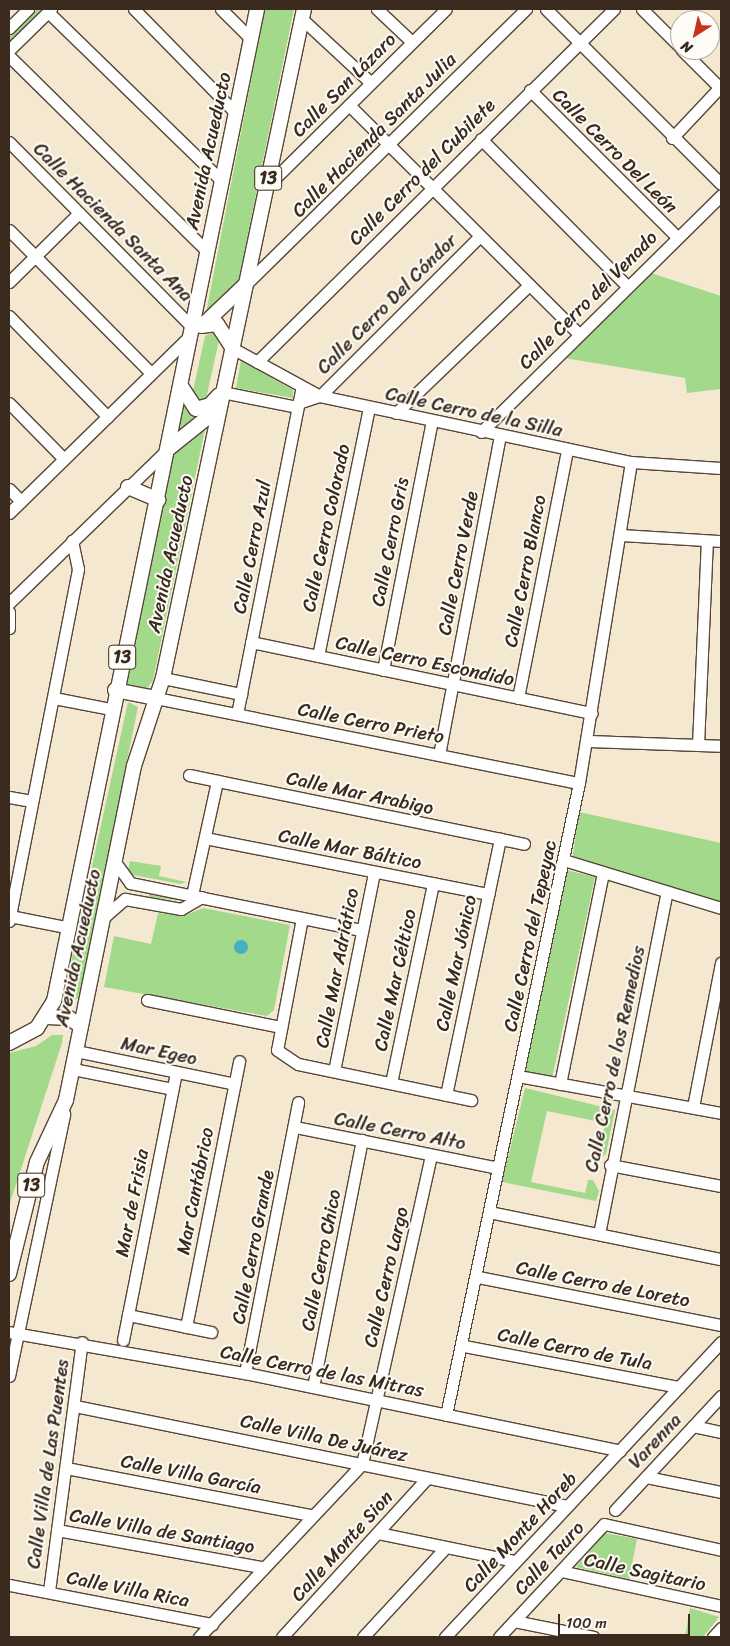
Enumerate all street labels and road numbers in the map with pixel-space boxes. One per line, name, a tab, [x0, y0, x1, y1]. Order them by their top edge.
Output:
street label: Calle San Lázaro	[287, 28, 401, 142]
street label: Calle Hacienda Santa Julia	[287, 48, 461, 222]
street label: Avenida Acueducto	[180, 70, 236, 232]
street label: Calle Cerro Del León	[547, 83, 683, 219]
street label: Calle Cerro del Cubilete	[344, 94, 500, 250]
street label: Calle Hacienda Santa Ana	[29, 138, 197, 306]
road number: 13	[253, 162, 283, 194]
street label: Calle Cerro del Venado	[514, 226, 662, 374]
street label: Calle Cerro Del Cóndor	[312, 229, 462, 379]
street label: Calle Cerro de la Silla	[383, 382, 565, 442]
street label: Calle Cerro Colorado	[297, 441, 355, 615]
street label: Avenida Acueducto	[142, 473, 198, 635]
street label: Calle Cerro Gris	[366, 475, 414, 609]
street label: Calle Cerro Azul	[228, 478, 276, 616]
street label: Calle Cerro Verde	[433, 489, 483, 637]
street label: Calle Cerro Blanco	[499, 493, 551, 649]
street label: Calle Cerro Escondido	[334, 631, 516, 691]
road number: 13	[107, 642, 137, 672]
street label: Calle Cerro Prieto	[295, 697, 447, 749]
street label: Calle Mar Arabigo	[285, 766, 435, 820]
street label: Calle Mar Báltico	[277, 824, 423, 874]
street label: Calle Cerro del Tepeyac	[498, 838, 562, 1034]
street label: Avenida Acueducto	[50, 867, 106, 1029]
street label: Calle Mar Adriático	[310, 887, 364, 1049]
street label: Calle Mar Jónico	[431, 893, 481, 1033]
street label: Calle Mar Céltico	[369, 907, 421, 1053]
street label: Calle Cerro de los Remedios	[580, 944, 650, 1174]
street label: Mar Egeo	[119, 1032, 199, 1070]
street label: Calle Cerro Alto	[332, 1107, 468, 1155]
street label: Mar Cantábrico	[171, 1125, 219, 1257]
street label: Mar de Frisia	[110, 1147, 154, 1259]
street label: Calle Cerro Grande	[227, 1167, 279, 1327]
road number: 13	[16, 1170, 46, 1200]
street label: Calle Cerro Chico	[296, 1187, 346, 1333]
street label: Calle Cerro Largo	[359, 1204, 413, 1350]
street label: Calle Cerro de Loreto	[514, 1256, 692, 1312]
street label: Calle Cerro de Tula	[496, 1323, 654, 1375]
street label: Calle Cerro de las Mitras	[219, 1340, 425, 1402]
street label: Calle Villa de Las Puentes	[22, 1357, 74, 1571]
street label: Calle Villa De Juárez	[238, 1409, 410, 1467]
street label: Varenna	[624, 1409, 686, 1473]
street label: Calle Villa García	[119, 1449, 263, 1499]
street label: Calle Monte Horeb	[458, 1467, 582, 1597]
street label: Calle Monte Sion	[286, 1485, 398, 1607]
street label: Calle Villa de Santiago	[68, 1503, 256, 1559]
street label: Calle Tauro	[509, 1516, 589, 1600]
street label: Calle Sagitario	[582, 1548, 708, 1596]
street label: Calle Villa Rica	[65, 1566, 191, 1612]

